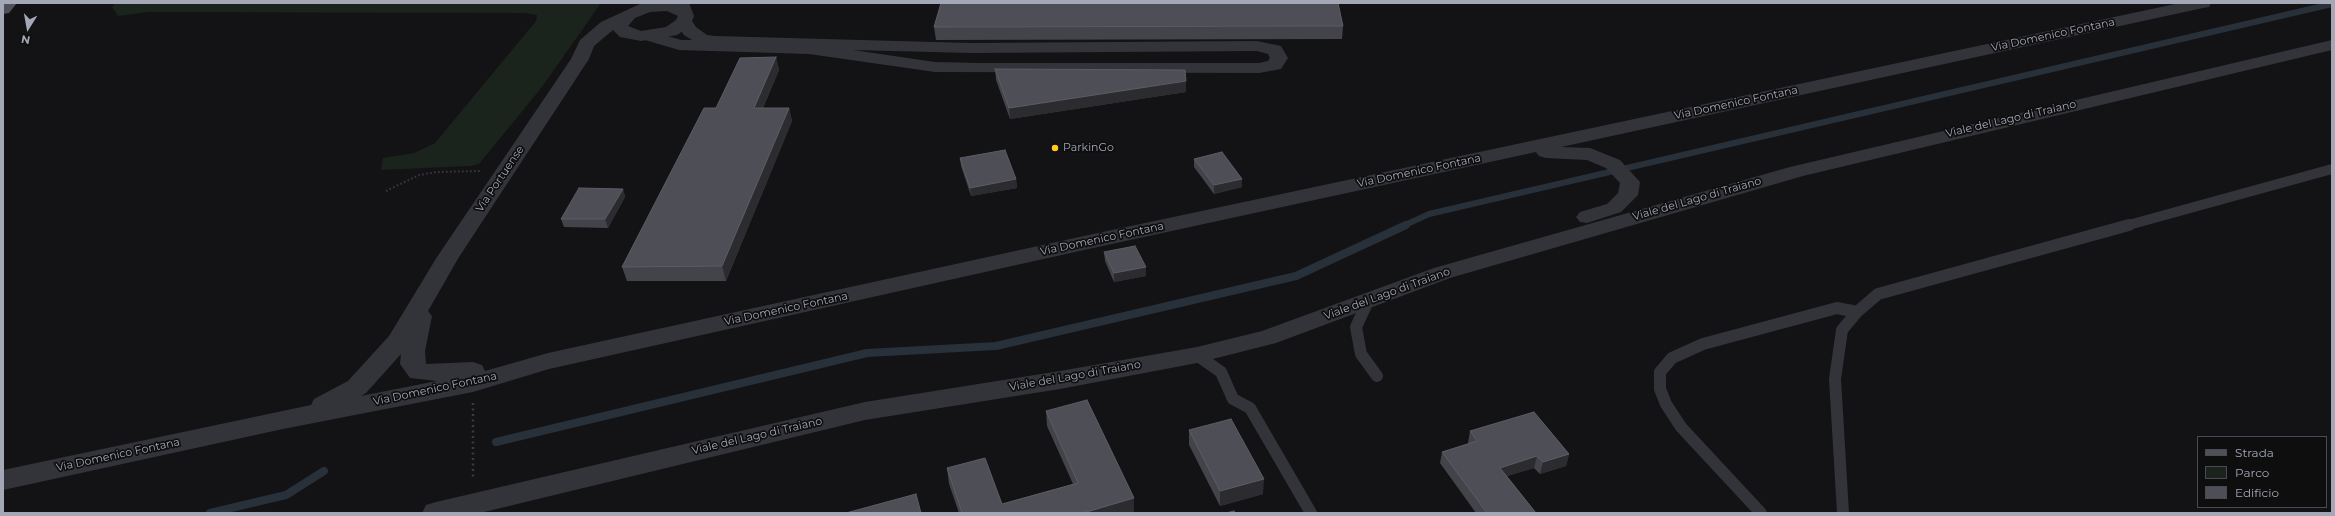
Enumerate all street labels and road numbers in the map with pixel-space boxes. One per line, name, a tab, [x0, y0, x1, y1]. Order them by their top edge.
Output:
street label: Via Domenico Fontana	[1990, 15, 2116, 55]
street label: Via Domenico Fontana	[1673, 83, 1799, 123]
street label: Viale del Lago di Traiano	[1945, 98, 2077, 140]
street label: Via Portuense	[473, 143, 527, 215]
street label: Via Domenico Fontana	[1356, 151, 1482, 191]
street label: Viale del Lago di Traiano	[1631, 174, 1763, 224]
street label: Via Domenico Fontana	[1039, 219, 1165, 259]
street label: Viale del Lago di Traiano	[1322, 265, 1452, 323]
street label: Via Domenico Fontana	[723, 289, 849, 329]
street label: Viale del Lago di Traiano	[1008, 358, 1142, 394]
street label: Via Domenico Fontana	[372, 369, 498, 409]
street label: Viale del Lago di Traiano	[691, 415, 823, 457]
street label: Via Domenico Fontana	[55, 435, 181, 475]

